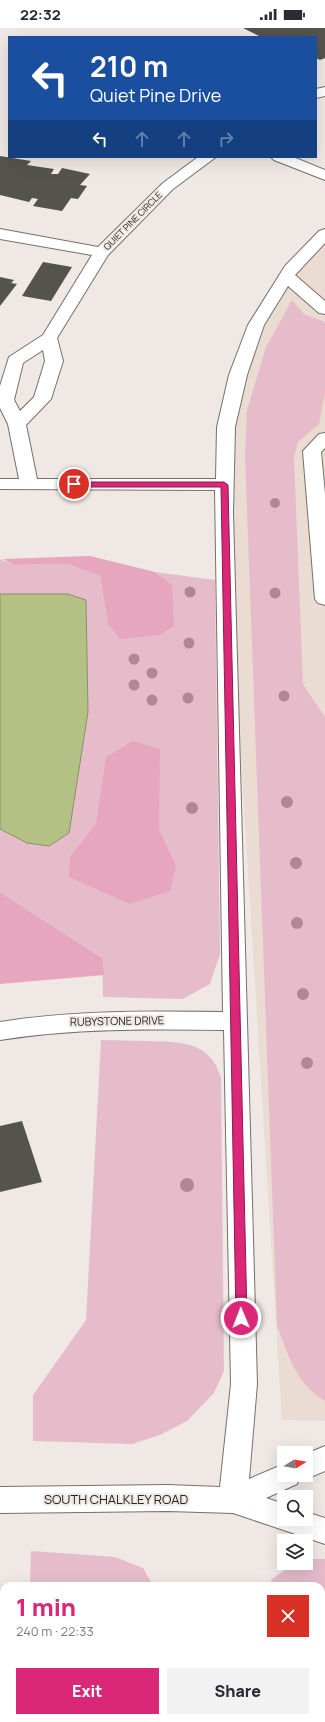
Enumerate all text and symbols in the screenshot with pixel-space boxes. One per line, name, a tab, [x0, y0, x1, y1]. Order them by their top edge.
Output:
text: 22:32	[20, 4, 61, 25]
text: 210 m	[90, 47, 168, 85]
icon: left	[24, 52, 76, 104]
text: Quiet Pine Drive	[90, 83, 221, 107]
icon: left	[89, 128, 111, 150]
icon: ahead	[131, 128, 153, 150]
icon: ahead	[173, 128, 195, 150]
icon: right	[215, 128, 237, 150]
street label: QUIET PINE CIRCLE	[101, 189, 165, 253]
pin	[57, 467, 91, 501]
icon: arrive	[63, 473, 85, 495]
street label: RUBYSTONE DRIVE	[70, 1012, 164, 1029]
position arrow	[220, 1297, 262, 1339]
north arrow	[277, 1446, 313, 1482]
map controls	[277, 1446, 313, 1570]
street label: SOUTH CHALKLEY ROAD	[44, 1490, 188, 1508]
button: search	[277, 1490, 313, 1526]
button: layers	[277, 1534, 313, 1570]
text: 1 min	[16, 1590, 76, 1623]
button: close	[267, 1595, 309, 1637]
text: 240 m · 22:33	[16, 1622, 94, 1640]
button: Exit	[16, 1668, 159, 1714]
button: Share	[167, 1668, 309, 1714]

